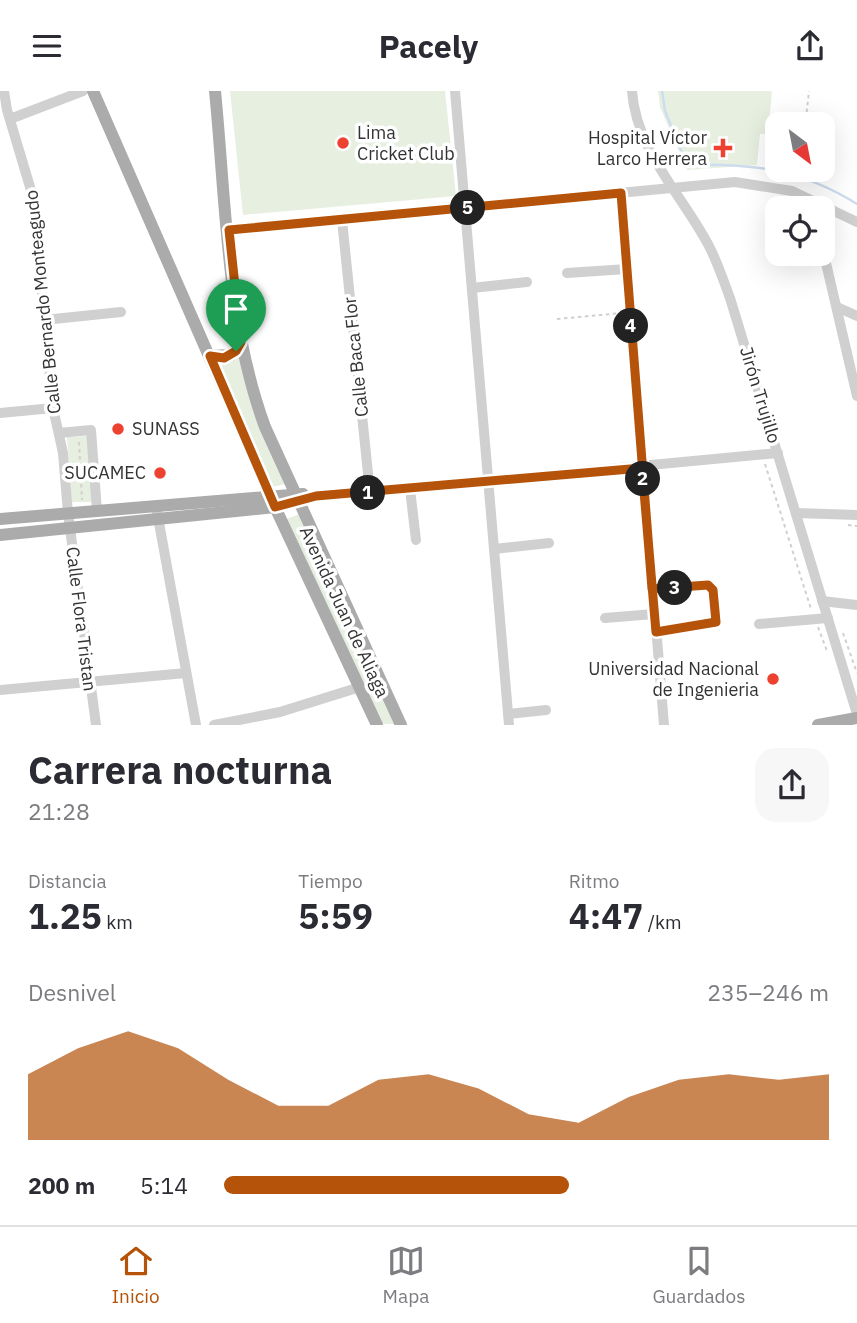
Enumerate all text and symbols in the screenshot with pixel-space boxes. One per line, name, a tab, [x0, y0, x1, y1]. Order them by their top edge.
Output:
text: Pacely	[379, 25, 478, 67]
icon: menu	[28, 27, 66, 65]
icon: share	[791, 27, 829, 65]
north arrow	[765, 112, 835, 182]
map controls	[765, 112, 835, 266]
place label: Lima Cricket Club	[357, 121, 455, 165]
place label: Hospital Víctor Larco Herrera	[588, 126, 707, 170]
marker: Lima Cricket Club	[335, 135, 351, 151]
marker: Hospital Víctor Larco Herrera	[713, 138, 733, 158]
street label: Calle Bernardo Monteagudo	[19, 189, 66, 415]
pin: 5	[450, 191, 486, 225]
text: 5	[462, 195, 473, 219]
button: locate	[765, 196, 835, 266]
pin	[206, 279, 266, 351]
icon: arrive	[217, 290, 255, 328]
street label: Calle Baca Flor	[338, 296, 373, 418]
pin: 4	[614, 309, 648, 343]
text: 4	[625, 313, 636, 337]
street label: Jirón Trujillo	[735, 344, 786, 446]
place label: SUNASS	[132, 417, 200, 440]
marker: SUNASS	[110, 421, 126, 437]
place label: SUCAMEC	[64, 461, 146, 484]
pin: 2	[626, 461, 660, 497]
marker: SUCAMEC	[152, 465, 168, 481]
text: 2	[637, 466, 648, 490]
pin: 1	[350, 475, 386, 511]
text: 1	[362, 480, 373, 504]
street label: Avenida Juan de Aliaga	[295, 522, 394, 701]
street label: Calle Flora Tristan	[61, 545, 102, 693]
pin: 3	[658, 571, 692, 605]
text: 3	[669, 575, 680, 599]
place label: Universidad Nacional de Ingenieria	[588, 657, 759, 701]
marker: Universidad Nacional de Ingenieria	[765, 671, 781, 687]
text: Carrera nocturna	[28, 745, 332, 794]
button: share	[755, 748, 829, 822]
text: 21:28	[28, 796, 90, 826]
text: Distancia	[28, 869, 107, 893]
text: Tiempo	[298, 869, 363, 893]
text: Ritmo	[569, 869, 619, 893]
text: 1.25	[28, 893, 102, 939]
text: 5:59	[298, 893, 373, 939]
text: 4:47	[569, 893, 643, 939]
text: km	[102, 910, 133, 934]
text: /km	[643, 910, 682, 934]
text: Desnivel	[28, 977, 116, 1007]
text: 235–246 m	[707, 977, 829, 1007]
text: 200 m	[28, 1170, 95, 1200]
text: 5:14	[140, 1170, 188, 1200]
tab: Inicio	[112, 1242, 160, 1308]
tab: Mapa	[383, 1242, 429, 1308]
tab: Guardados	[652, 1242, 745, 1308]

